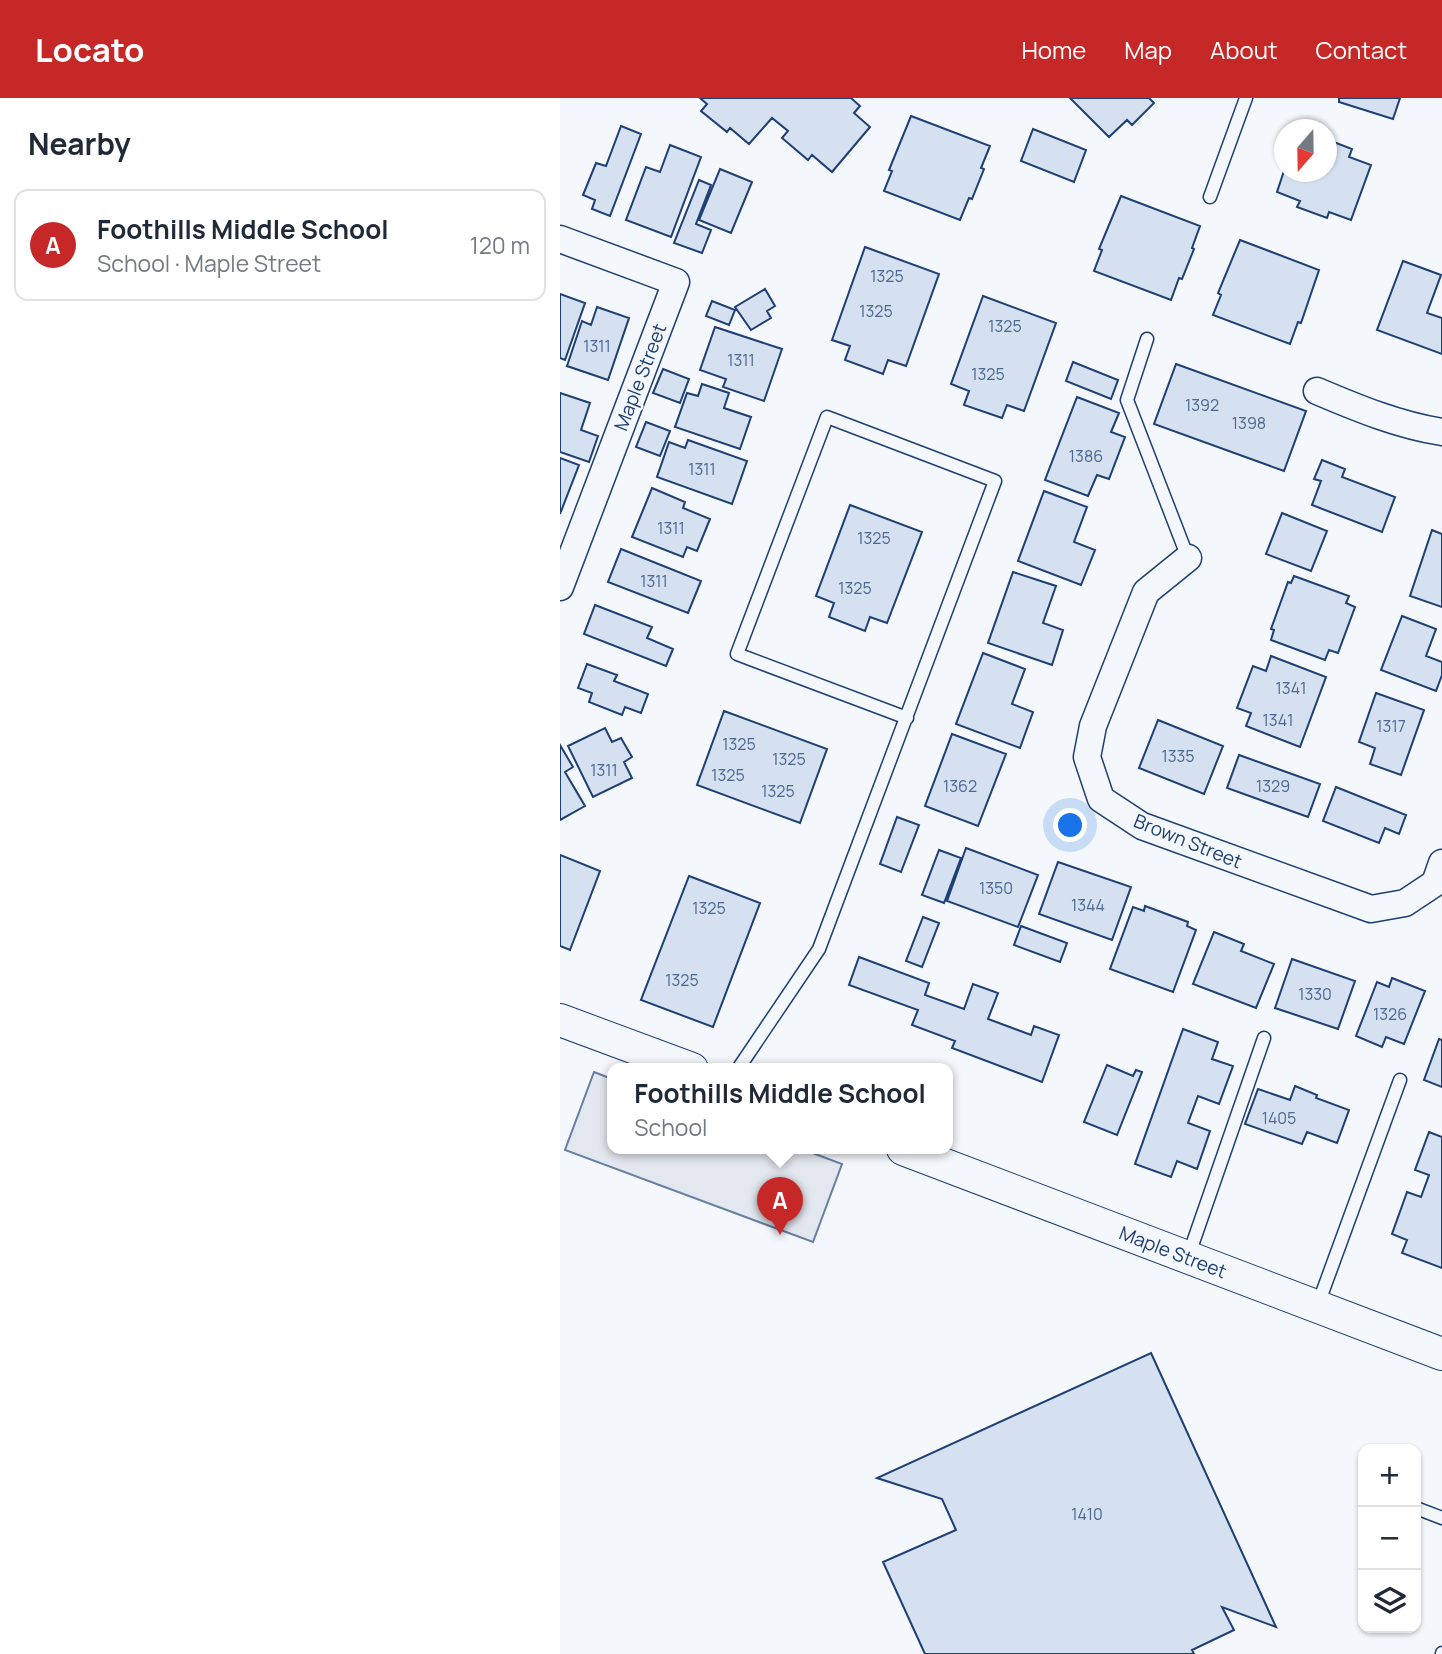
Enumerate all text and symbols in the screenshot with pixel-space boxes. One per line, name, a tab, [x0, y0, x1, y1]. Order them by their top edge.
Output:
text: Locato	[35, 27, 145, 72]
text: Home	[1021, 33, 1086, 66]
text: Map	[1124, 33, 1172, 66]
text: About	[1210, 33, 1278, 66]
text: Contact	[1316, 33, 1407, 66]
north arrow	[1274, 119, 1337, 182]
text: Nearby	[28, 123, 131, 164]
text: Foothills Middle School	[97, 211, 389, 247]
text: A	[45, 229, 61, 261]
text: 120 m	[470, 229, 530, 261]
text: School · Maple Street	[97, 247, 321, 279]
house number: 1325	[870, 265, 904, 287]
house number: 1325	[859, 300, 893, 322]
house number: 1325	[988, 315, 1022, 337]
street label: Maple Street	[608, 320, 672, 434]
house number: 1311	[583, 335, 611, 357]
house number: 1311	[727, 349, 755, 371]
house number: 1325	[971, 363, 1005, 385]
house number: 1392	[1185, 394, 1219, 416]
house number: 1398	[1232, 412, 1266, 434]
house number: 1386	[1069, 445, 1103, 467]
house number: 1311	[688, 458, 716, 480]
house number: 1311	[657, 517, 685, 539]
house number: 1325	[857, 527, 891, 549]
house number: 1311	[640, 570, 668, 592]
house number: 1325	[838, 577, 872, 599]
house number: 1341	[1276, 677, 1306, 699]
house number: 1341	[1263, 709, 1293, 731]
house number: 1317	[1376, 715, 1406, 737]
house number: 1325	[722, 733, 756, 755]
house number: 1335	[1161, 745, 1195, 767]
house number: 1325	[772, 748, 806, 770]
house number: 1311	[590, 759, 618, 781]
house number: 1325	[711, 764, 745, 786]
house number: 1362	[943, 775, 977, 797]
house number: 1329	[1256, 775, 1290, 797]
house number: 1325	[761, 780, 795, 802]
street label: Brown Street	[1130, 807, 1246, 875]
your location	[1053, 808, 1087, 842]
house number: 1350	[979, 877, 1013, 899]
house number: 1344	[1071, 894, 1105, 916]
house number: 1325	[692, 897, 726, 919]
house number: 1325	[665, 969, 699, 991]
house number: 1330	[1298, 983, 1332, 1005]
house number: 1326	[1373, 1003, 1407, 1025]
popup	[607, 1063, 953, 1154]
text: Foothills Middle School	[634, 1075, 926, 1111]
house number: 1405	[1262, 1107, 1296, 1129]
text: School	[634, 1111, 707, 1143]
pin: A	[757, 1177, 803, 1235]
street label: Maple Street	[1116, 1220, 1230, 1284]
map controls	[1358, 1444, 1421, 1633]
button: +	[1358, 1444, 1421, 1507]
house number: 1410	[1071, 1503, 1103, 1525]
button: −	[1358, 1507, 1421, 1570]
button: layers	[1358, 1570, 1421, 1633]

